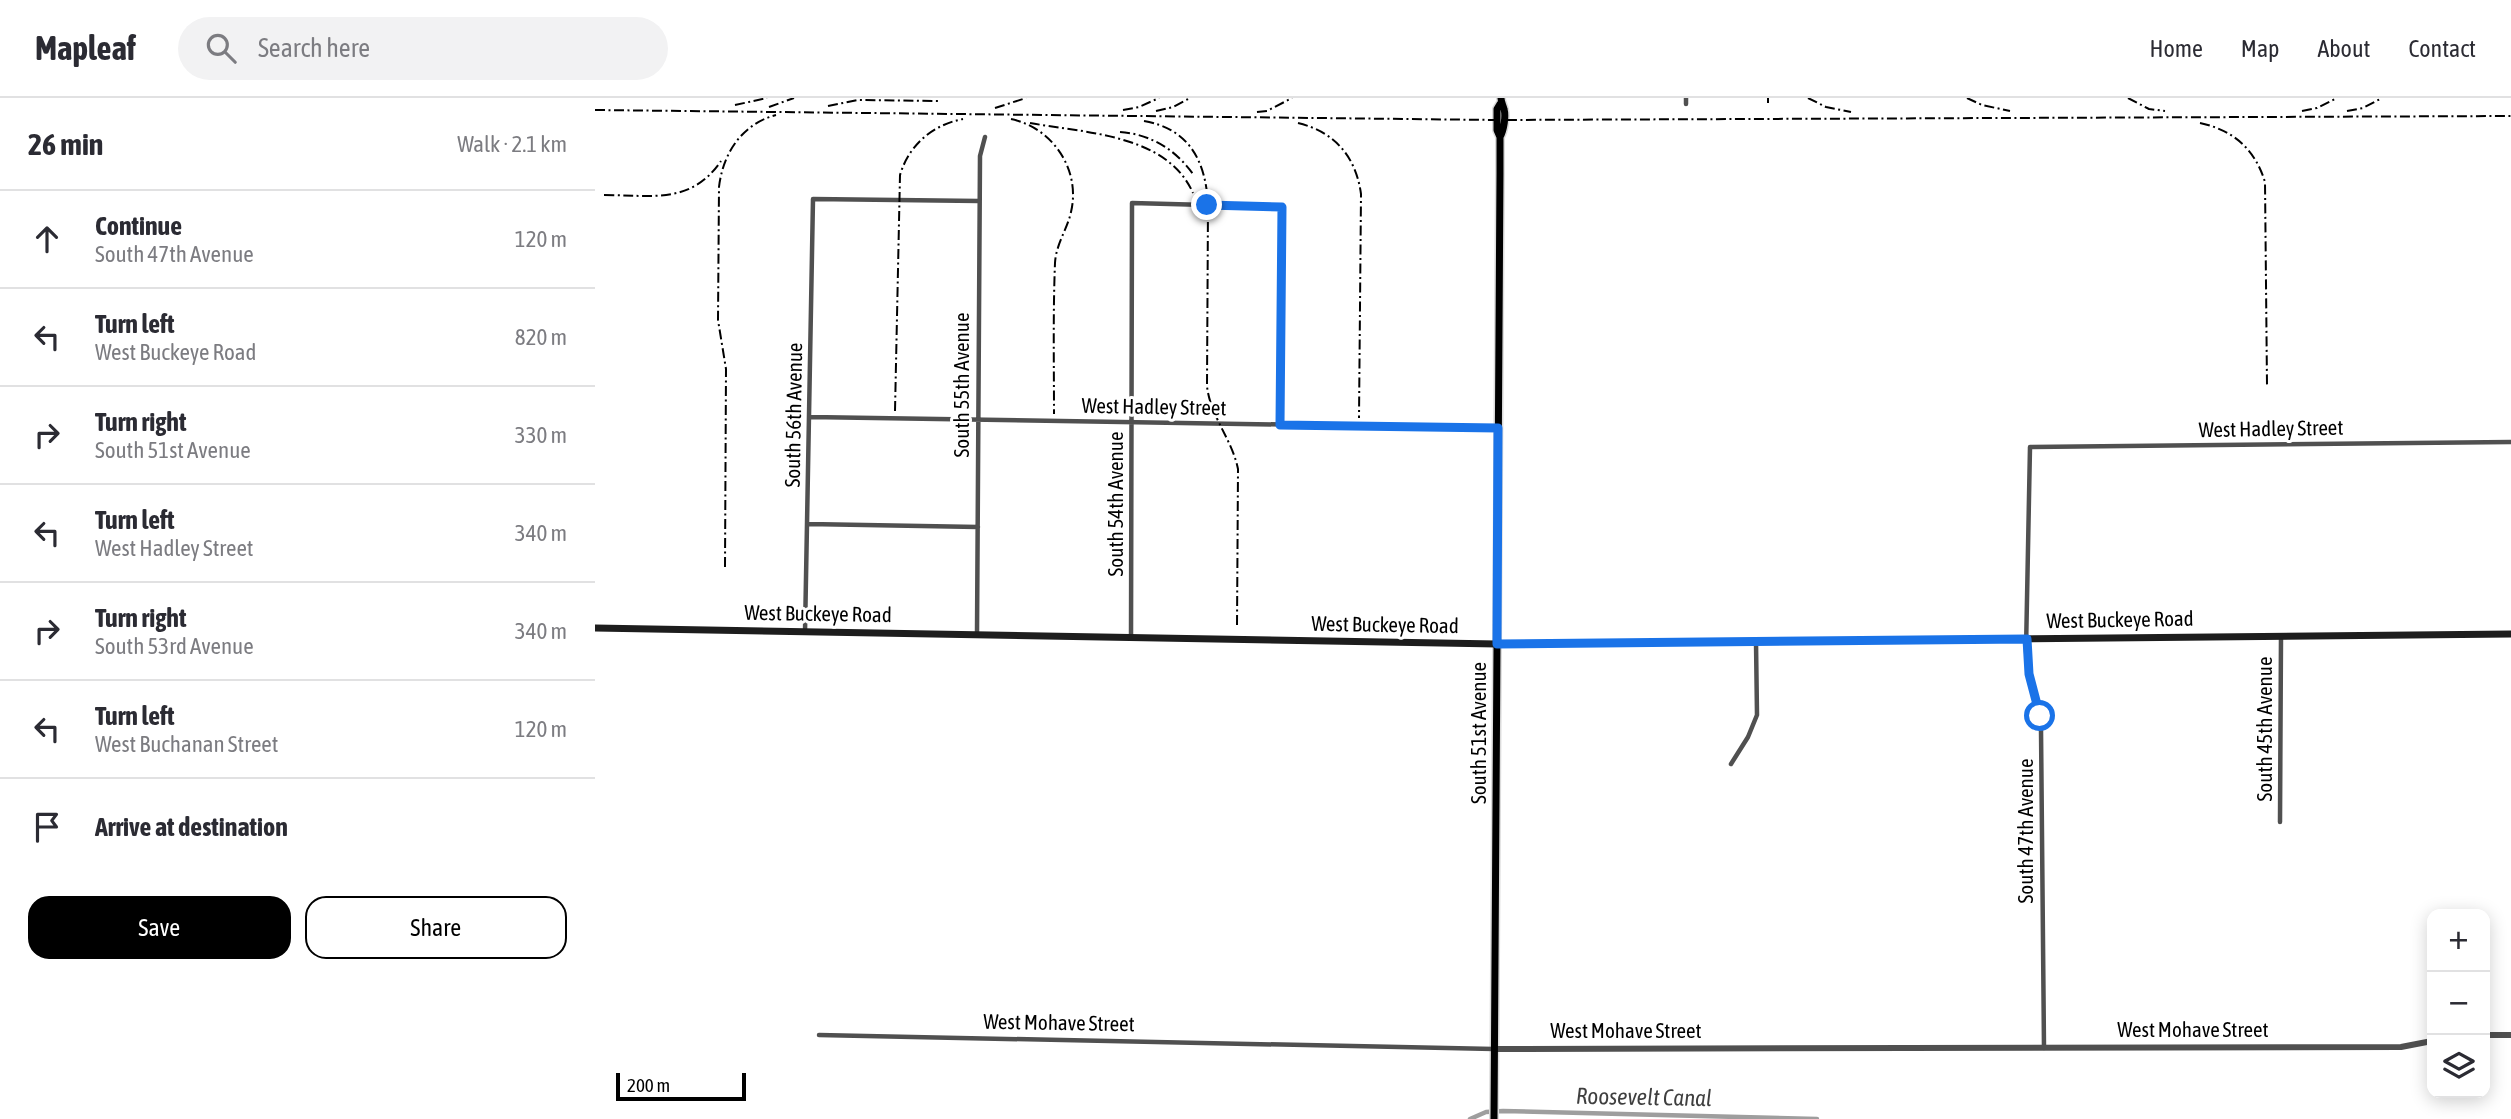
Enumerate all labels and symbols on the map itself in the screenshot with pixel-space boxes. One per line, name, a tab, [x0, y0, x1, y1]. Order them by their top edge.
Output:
route end	[1191, 189, 1222, 220]
street label: South 55th Avenue	[949, 313, 973, 457]
street label: South 56th Avenue	[780, 342, 806, 488]
street label: West Hadley Street	[1081, 393, 1227, 419]
street label: West Hadley Street	[2198, 415, 2344, 441]
street label: South 54th Avenue	[1103, 432, 1127, 576]
street label: West Buckeye Road	[744, 600, 892, 626]
street label: West Buckeye Road	[2046, 606, 2194, 632]
street label: West Buckeye Road	[1311, 611, 1459, 637]
street label: South 45th Avenue	[2252, 657, 2276, 801]
street label: South 51st Avenue	[1466, 662, 1490, 804]
route start	[2024, 700, 2055, 731]
street label: South 47th Avenue	[2013, 759, 2037, 903]
street label: West Mohave Street	[983, 1009, 1135, 1035]
street label: West Mohave Street	[2117, 1017, 2269, 1041]
street label: West Mohave Street	[1550, 1018, 1702, 1042]
scale bar	[616, 1070, 745, 1102]
water label: Roosevelt Canal	[1576, 1083, 1712, 1111]

